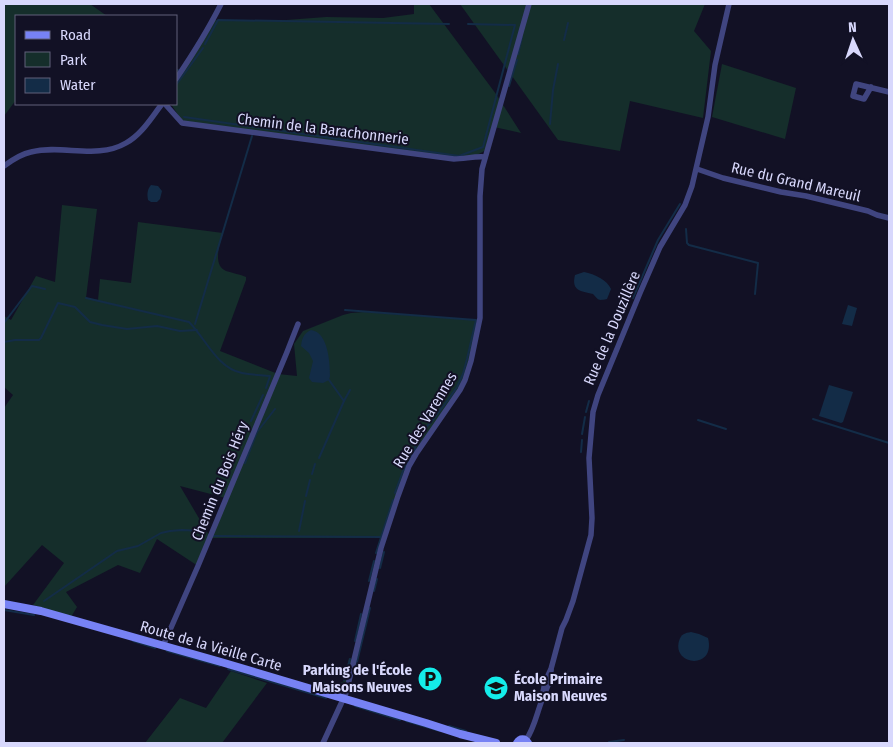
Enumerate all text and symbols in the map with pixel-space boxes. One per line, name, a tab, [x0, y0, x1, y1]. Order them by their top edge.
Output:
legend	[15, 15, 178, 105]
north arrow	[828, 15, 878, 65]
text: N	[848, 19, 857, 36]
text: Road	[60, 26, 91, 44]
text: Park	[60, 51, 87, 69]
text: Water	[60, 76, 96, 94]
street label: Chemin de la Barachonnerie	[236, 110, 410, 148]
street label: Rue du Grand Mareuil	[729, 158, 863, 206]
street label: Rue de la Douzillère	[580, 268, 644, 388]
street label: Rue des Varennes	[389, 369, 461, 471]
street label: Chemin du Bois Héry	[188, 418, 252, 543]
street label: Route de la Vieille Carte	[138, 617, 284, 675]
place label: Parking de l'École Maisons Neuves	[303, 661, 412, 696]
parking icon: Parking de l'École Maisons Neuves	[417, 666, 443, 692]
place label: École Primaire Maison Neuves	[514, 670, 608, 705]
school or university icon: École Primaire Maison Neuves	[483, 675, 509, 701]

